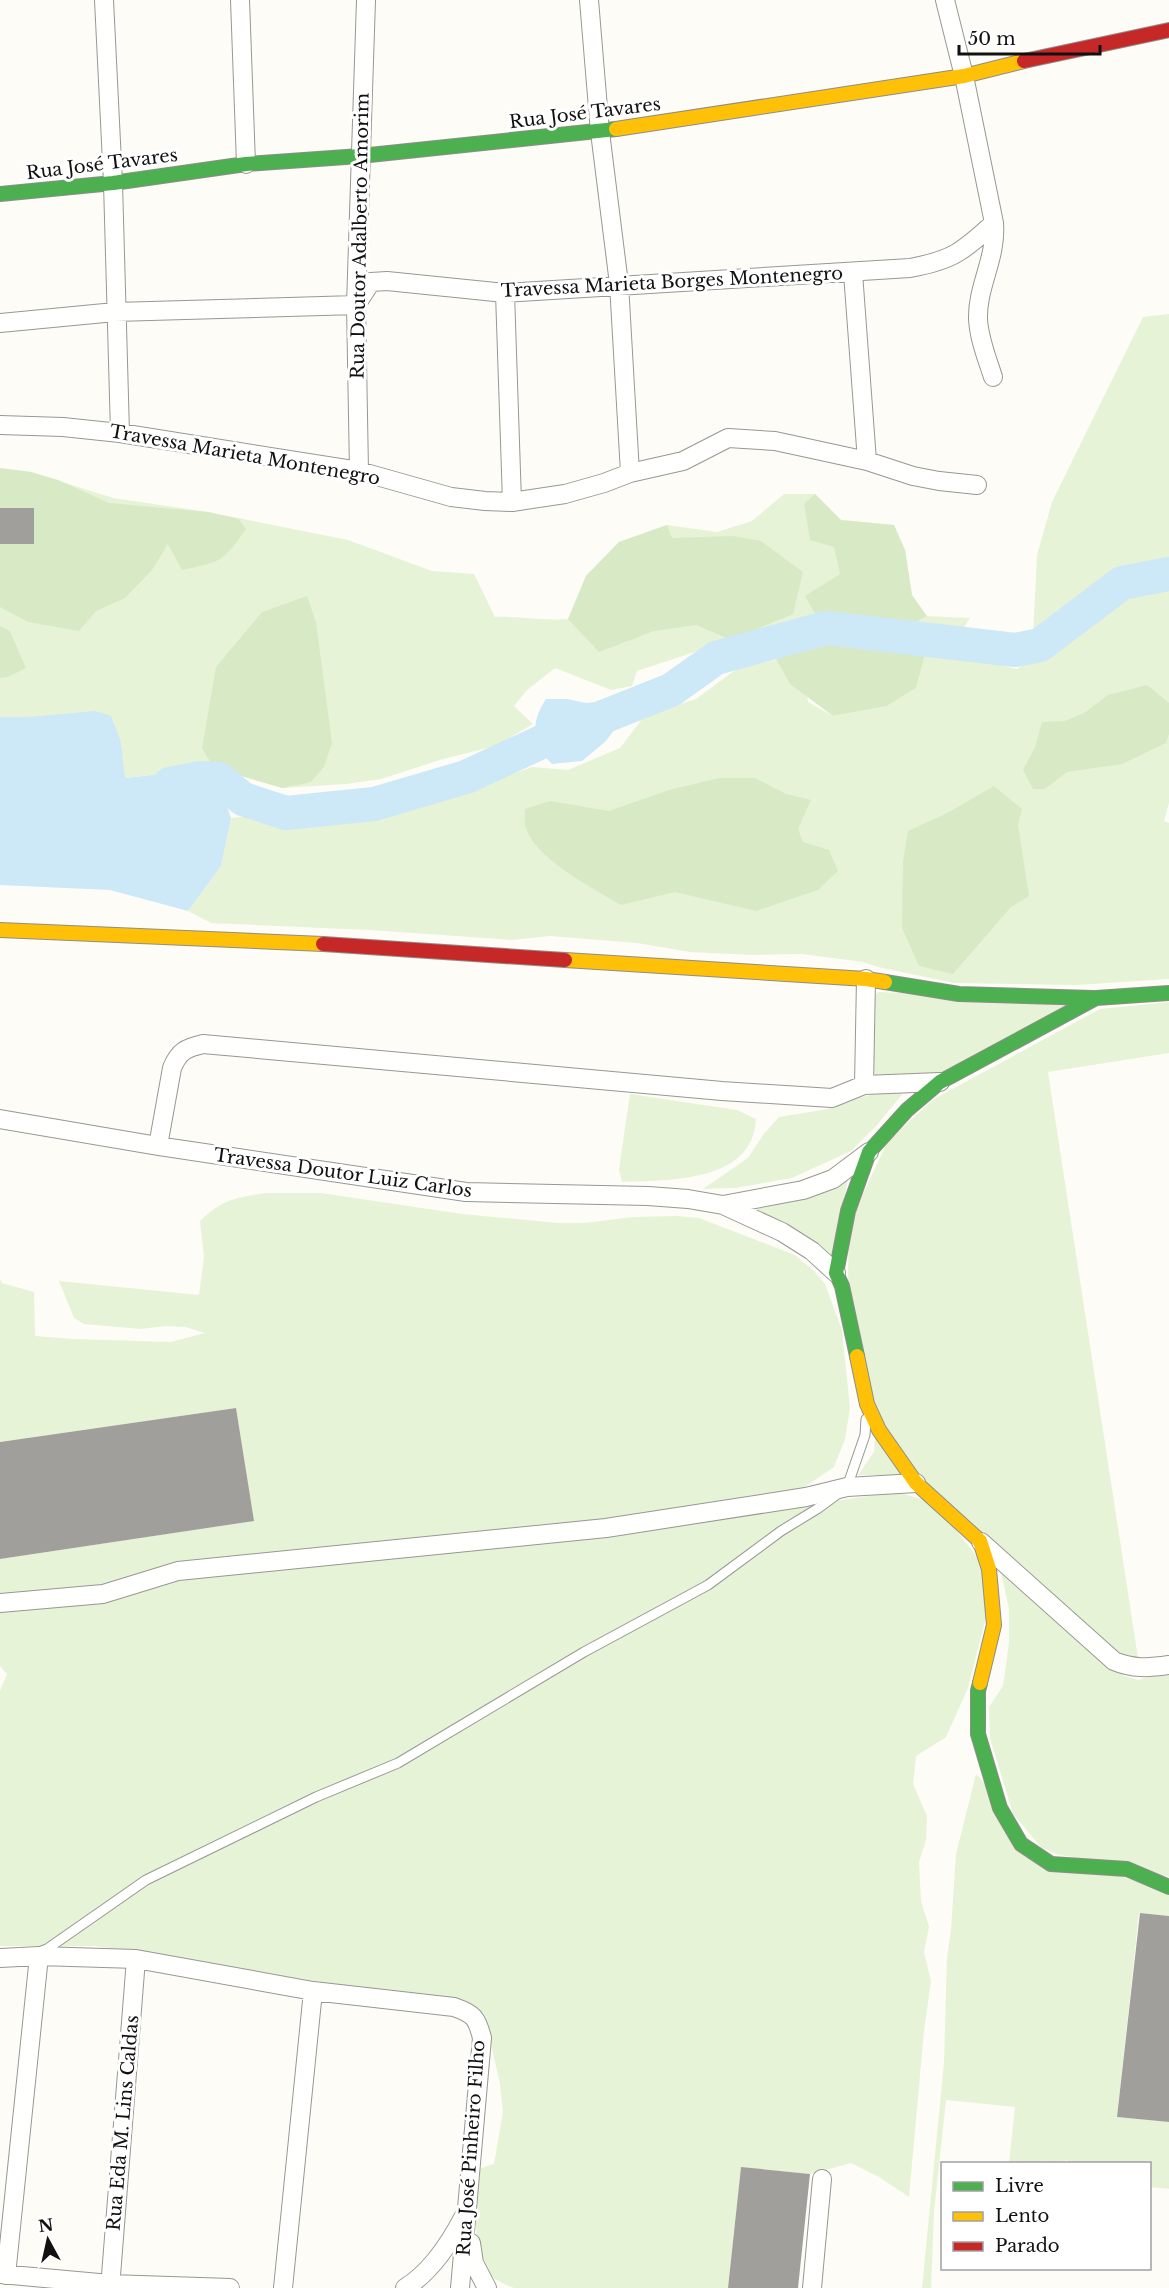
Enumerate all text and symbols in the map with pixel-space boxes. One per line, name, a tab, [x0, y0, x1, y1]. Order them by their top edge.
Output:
scale bar	[959, 18, 1100, 56]
text: 50 m	[968, 28, 1016, 50]
street label: Rua Doutor Adalberto Amorim	[347, 93, 373, 379]
street label: Rua José Tavares	[508, 93, 662, 133]
street label: Rua José Tavares	[25, 144, 179, 184]
street label: Travessa Marieta Borges Montenegro	[500, 262, 844, 302]
street label: Travessa Marieta Montenegro	[108, 420, 382, 490]
street label: Travessa Doutor Luiz Carlos	[213, 1144, 473, 1202]
street label: Rua Eda M. Lins Caldas	[103, 2014, 143, 2232]
street label: Rua José Pinheiro Filho	[452, 2039, 490, 2257]
legend	[941, 2162, 1151, 2270]
text: Livre	[995, 2175, 1044, 2197]
text: Lento	[995, 2205, 1049, 2227]
north arrow	[18, 2210, 78, 2270]
text: N	[37, 2214, 55, 2236]
text: Parado	[995, 2235, 1060, 2257]

